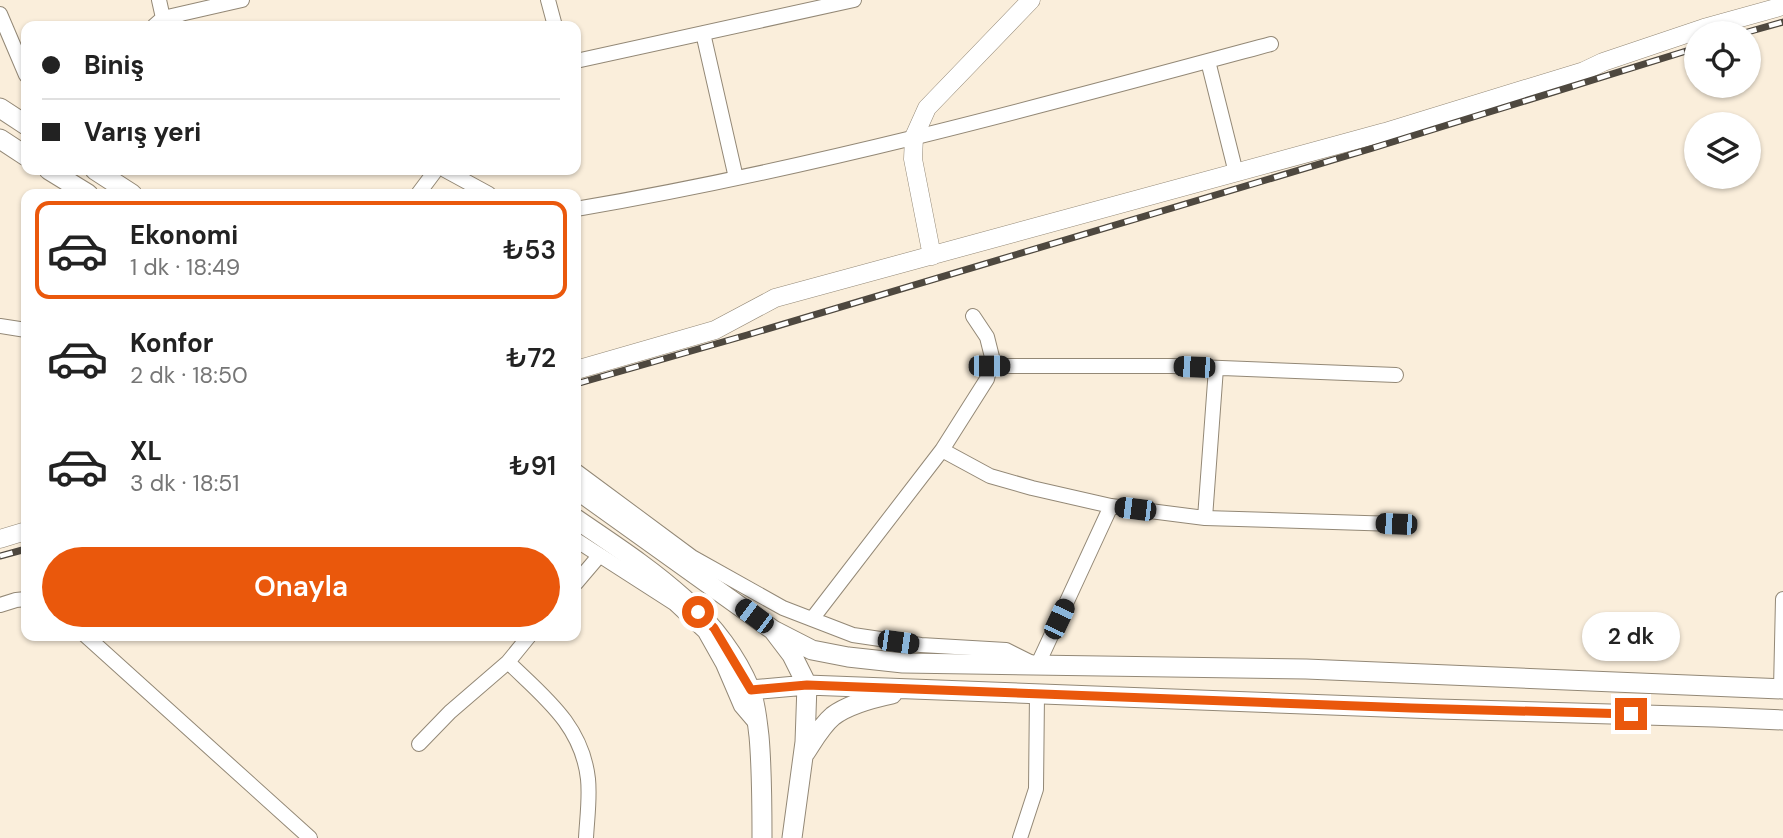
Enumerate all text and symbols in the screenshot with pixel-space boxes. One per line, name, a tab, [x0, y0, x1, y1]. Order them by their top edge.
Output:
map controls	[1684, 21, 1761, 189]
button: locate	[1684, 21, 1761, 98]
text: Biniş	[84, 48, 144, 82]
button: layers	[1684, 112, 1761, 189]
text: Varış yeri	[84, 115, 201, 149]
text: Ekonomi	[130, 218, 238, 252]
icon: car	[46, 219, 109, 282]
text: ₺53	[503, 233, 556, 267]
text: 1 dk · 18:49	[130, 252, 240, 282]
text: Konfor	[130, 326, 213, 360]
icon: car	[46, 327, 109, 390]
text: ₺72	[506, 341, 556, 375]
car	[969, 356, 1011, 377]
car	[1173, 356, 1216, 378]
text: 2 dk · 18:50	[130, 360, 248, 390]
text: XL	[130, 434, 162, 468]
icon: car	[46, 435, 109, 498]
text: ₺91	[509, 449, 556, 483]
text: 3 dk · 18:51	[130, 468, 240, 498]
car	[1113, 496, 1158, 522]
car	[1375, 513, 1418, 535]
button: Onayla	[42, 547, 560, 627]
car	[731, 595, 778, 637]
route start	[682, 596, 714, 628]
car	[1041, 596, 1078, 642]
callout: 2 dk	[1582, 612, 1680, 662]
text: 2 dk	[1608, 621, 1654, 651]
car	[876, 629, 921, 655]
route end	[1615, 698, 1647, 730]

